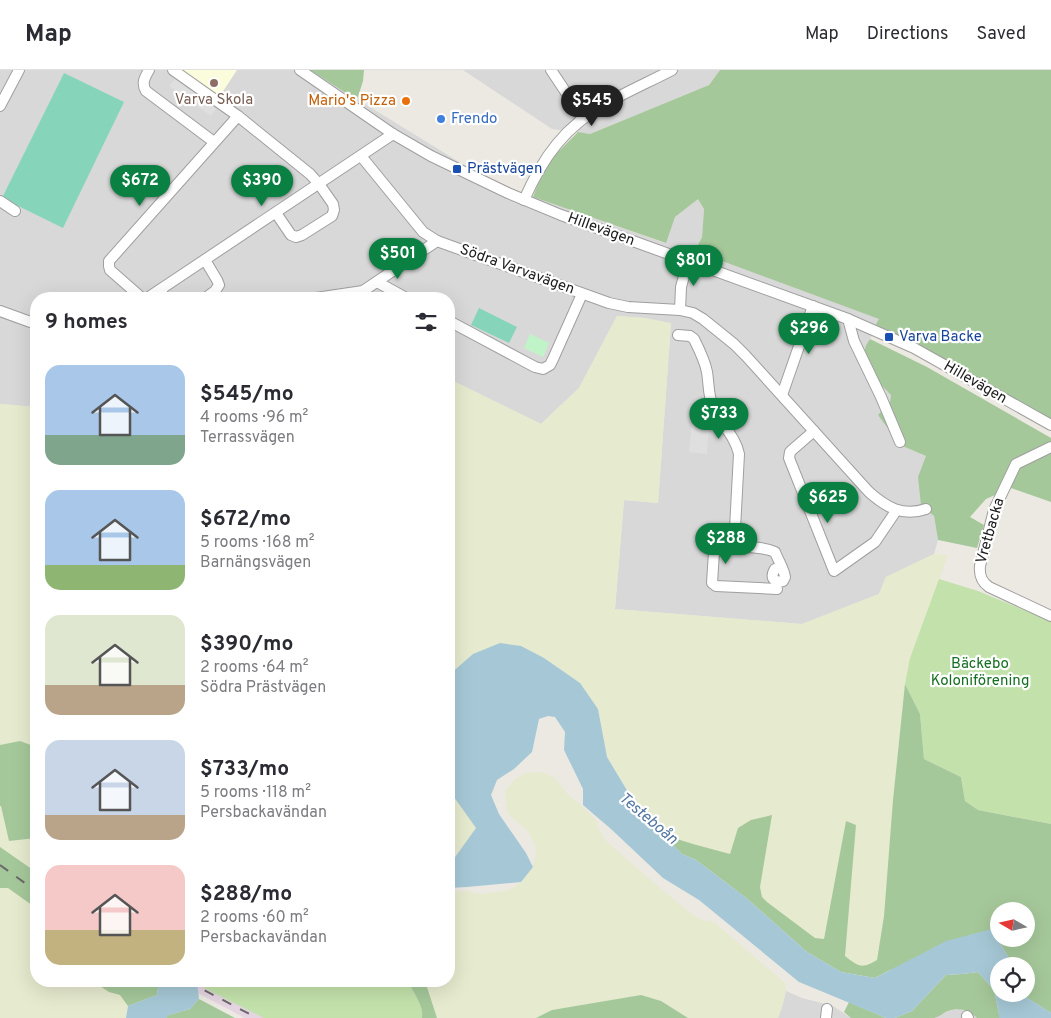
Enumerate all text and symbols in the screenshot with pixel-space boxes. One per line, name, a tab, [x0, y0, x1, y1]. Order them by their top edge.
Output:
text: Map	[25, 20, 72, 50]
text: Map	[805, 23, 839, 46]
text: Directions	[867, 23, 949, 46]
text: Saved	[977, 23, 1026, 46]
marker: Varva Skola	[208, 77, 220, 89]
pin: $545	[562, 85, 622, 127]
place label: Varva Skola	[175, 91, 253, 110]
text: $545	[572, 91, 612, 111]
place label: Mario's Pizza	[308, 92, 396, 111]
marker: Mario's Pizza	[400, 95, 412, 107]
place label: Frendo	[451, 110, 497, 129]
marker: Frendo	[435, 113, 447, 125]
place label: Prästvägen	[467, 160, 542, 179]
marker: Prästvägen	[451, 163, 463, 175]
pin: $672	[110, 164, 170, 207]
pin: $390	[232, 164, 292, 207]
text: $672	[121, 171, 159, 191]
text: $390	[242, 171, 282, 191]
street label: Hillevägen	[565, 209, 637, 251]
pin: $501	[368, 238, 428, 280]
street label: Södra Varvavägen	[457, 240, 577, 300]
text: $501	[380, 244, 416, 264]
pin: $801	[664, 244, 724, 287]
text: $801	[676, 251, 712, 271]
icon: filters	[412, 308, 440, 336]
text: 9 homes	[45, 309, 128, 336]
pin: $296	[779, 312, 839, 355]
text: $296	[789, 319, 829, 339]
place label: Varva Backe	[899, 328, 982, 347]
marker: Varva Backe	[883, 331, 895, 343]
street label: Hillevägen	[940, 357, 1010, 409]
text: $545/mo	[200, 381, 294, 408]
icon: home	[85, 385, 145, 445]
pin: $733	[689, 398, 749, 440]
text: $733	[700, 404, 738, 424]
text: 4 rooms · 96 m²	[200, 408, 308, 428]
text: Terrassvägen	[200, 428, 295, 448]
pin: $625	[798, 482, 858, 524]
text: $625	[808, 488, 848, 508]
street label: Vretbacka	[973, 496, 1009, 566]
text: $672/mo	[200, 506, 291, 533]
icon: home	[85, 510, 145, 570]
pin: $288	[696, 522, 756, 565]
text: $288	[706, 529, 746, 549]
text: 5 rooms · 168 m²	[200, 533, 315, 553]
text: Barnängsvägen	[200, 553, 311, 573]
text: $390/mo	[200, 631, 293, 658]
icon: home	[85, 635, 145, 695]
park label: Bäckebo Koloniförening	[931, 655, 1029, 691]
text: 2 rooms · 64 m²	[200, 658, 309, 678]
text: Södra Prästvägen	[200, 678, 326, 698]
text: $733/mo	[200, 756, 289, 783]
icon: home	[85, 760, 145, 820]
text: 5 rooms · 118 m²	[200, 783, 311, 803]
water label: Testeboån	[614, 789, 682, 850]
text: Persbackavändan	[200, 803, 327, 823]
text: $288/mo	[200, 881, 292, 908]
icon: home	[85, 885, 145, 945]
north arrow	[990, 902, 1035, 948]
map controls	[990, 902, 1035, 1002]
text: 2 rooms · 60 m²	[200, 908, 309, 928]
text: Persbackavändan	[200, 928, 327, 948]
button: locate	[990, 957, 1035, 1002]

